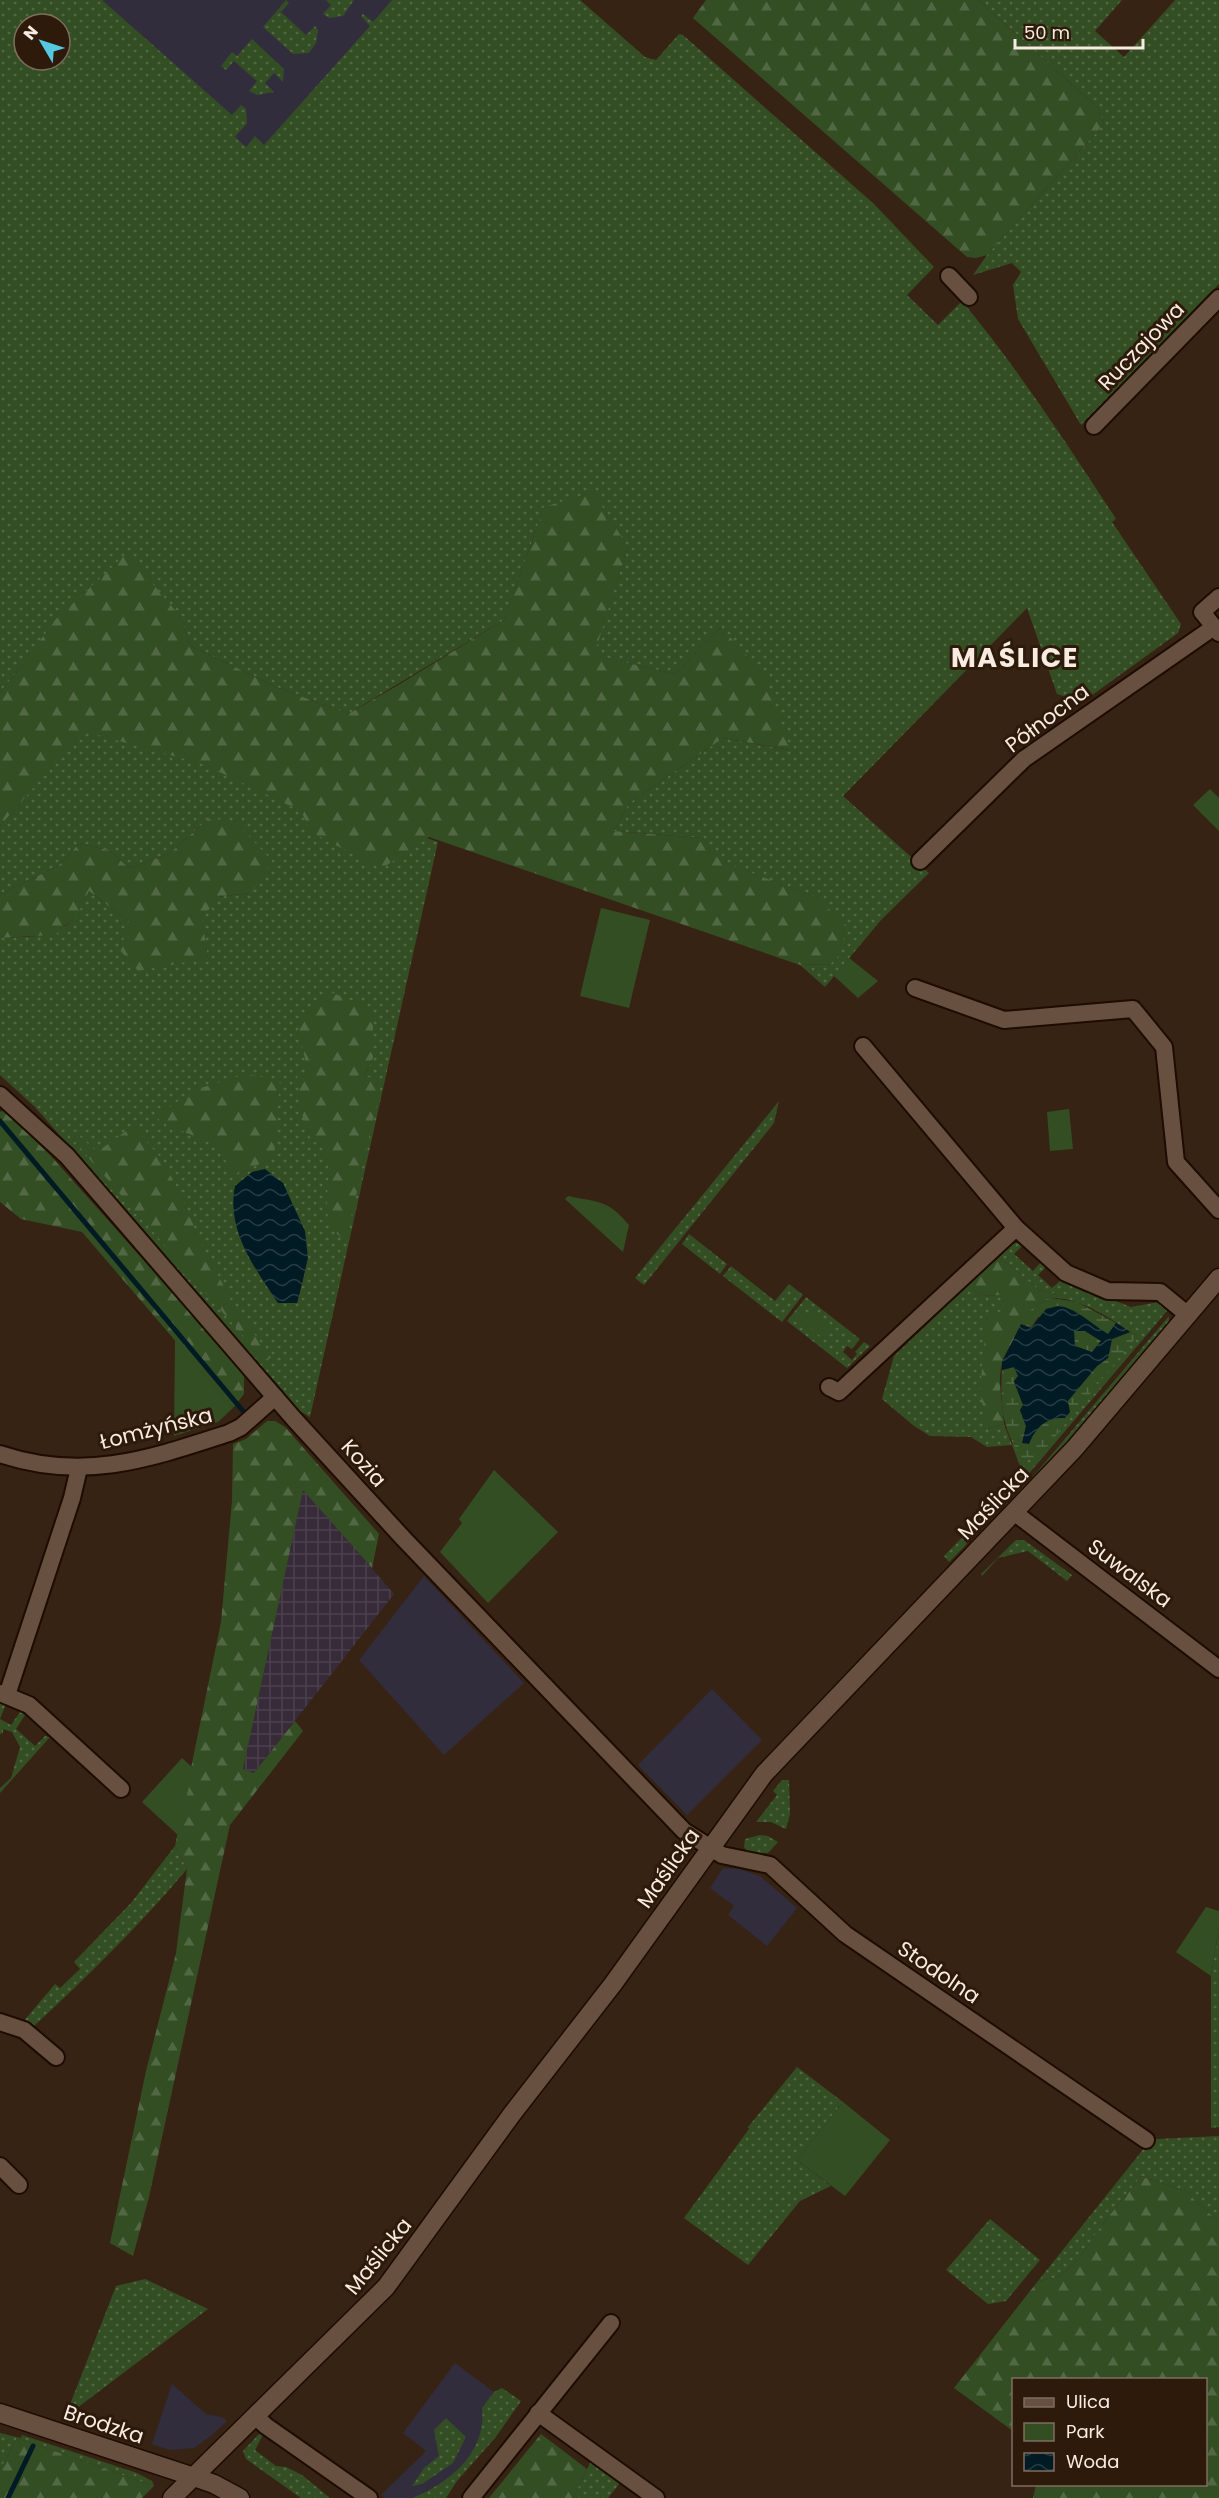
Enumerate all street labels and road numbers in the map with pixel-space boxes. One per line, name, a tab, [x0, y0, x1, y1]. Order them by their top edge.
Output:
street label: Ruczajowa	[1091, 295, 1191, 397]
street label: Północna	[999, 677, 1095, 759]
street label: Łomżyńska	[97, 1400, 215, 1456]
street label: Kozia	[335, 1433, 393, 1493]
street label: Maślicka	[951, 1460, 1035, 1546]
street label: Suwalska	[1082, 1532, 1178, 1614]
street label: Maślicka	[630, 1822, 706, 1914]
street label: Stodolna	[892, 1934, 986, 2010]
street label: Maślicka	[338, 2211, 418, 2301]
street label: Brodzka	[60, 2397, 148, 2451]

